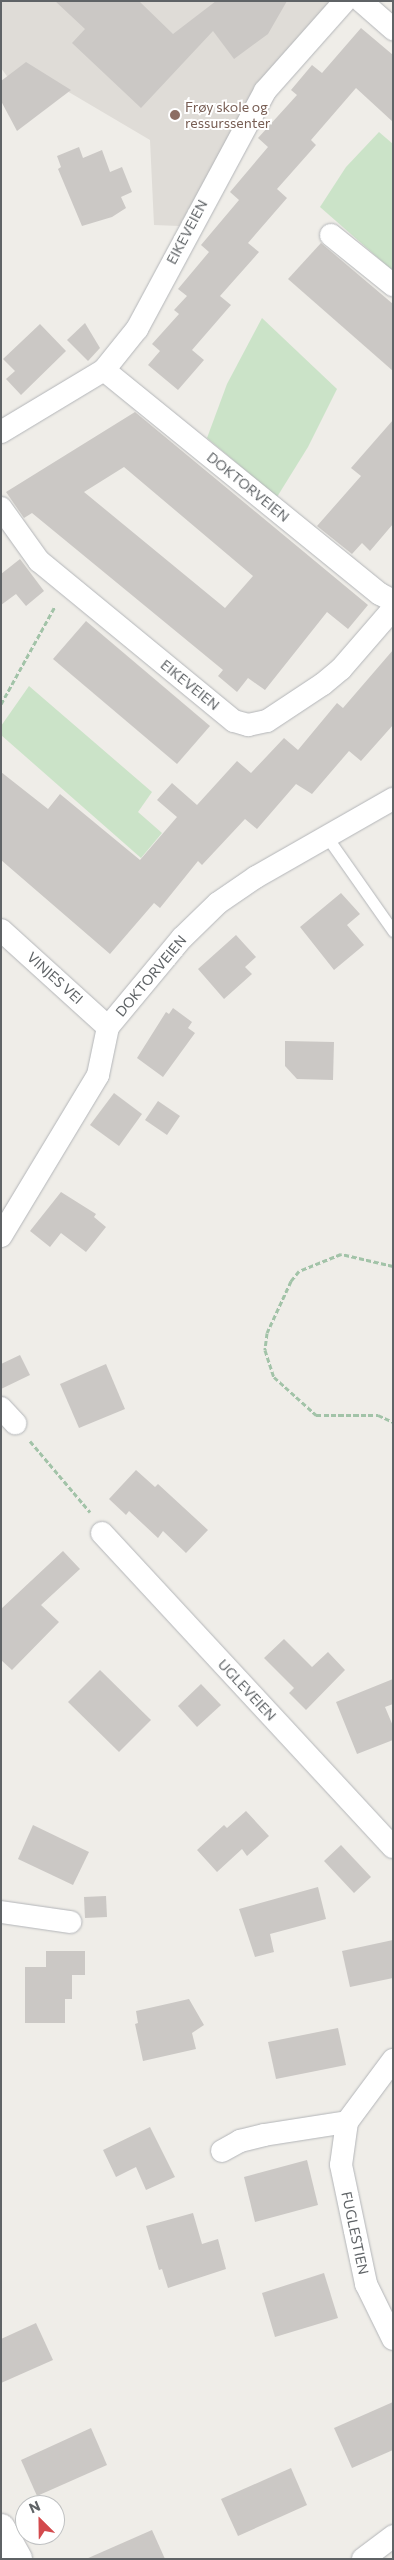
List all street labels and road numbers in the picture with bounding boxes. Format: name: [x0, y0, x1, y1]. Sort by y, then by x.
street label: EIKEVEIEN: [163, 197, 211, 267]
street label: DOKTORVEIEN: [203, 449, 293, 525]
street label: EIKEVEIEN: [157, 656, 223, 714]
street label: DOKTORVEIEN: [112, 932, 190, 1020]
street label: VINJES VEI: [24, 949, 86, 1007]
street label: UGLEVEIEN: [214, 1656, 280, 1724]
street label: FUGLESTIEN: [338, 2190, 372, 2276]

